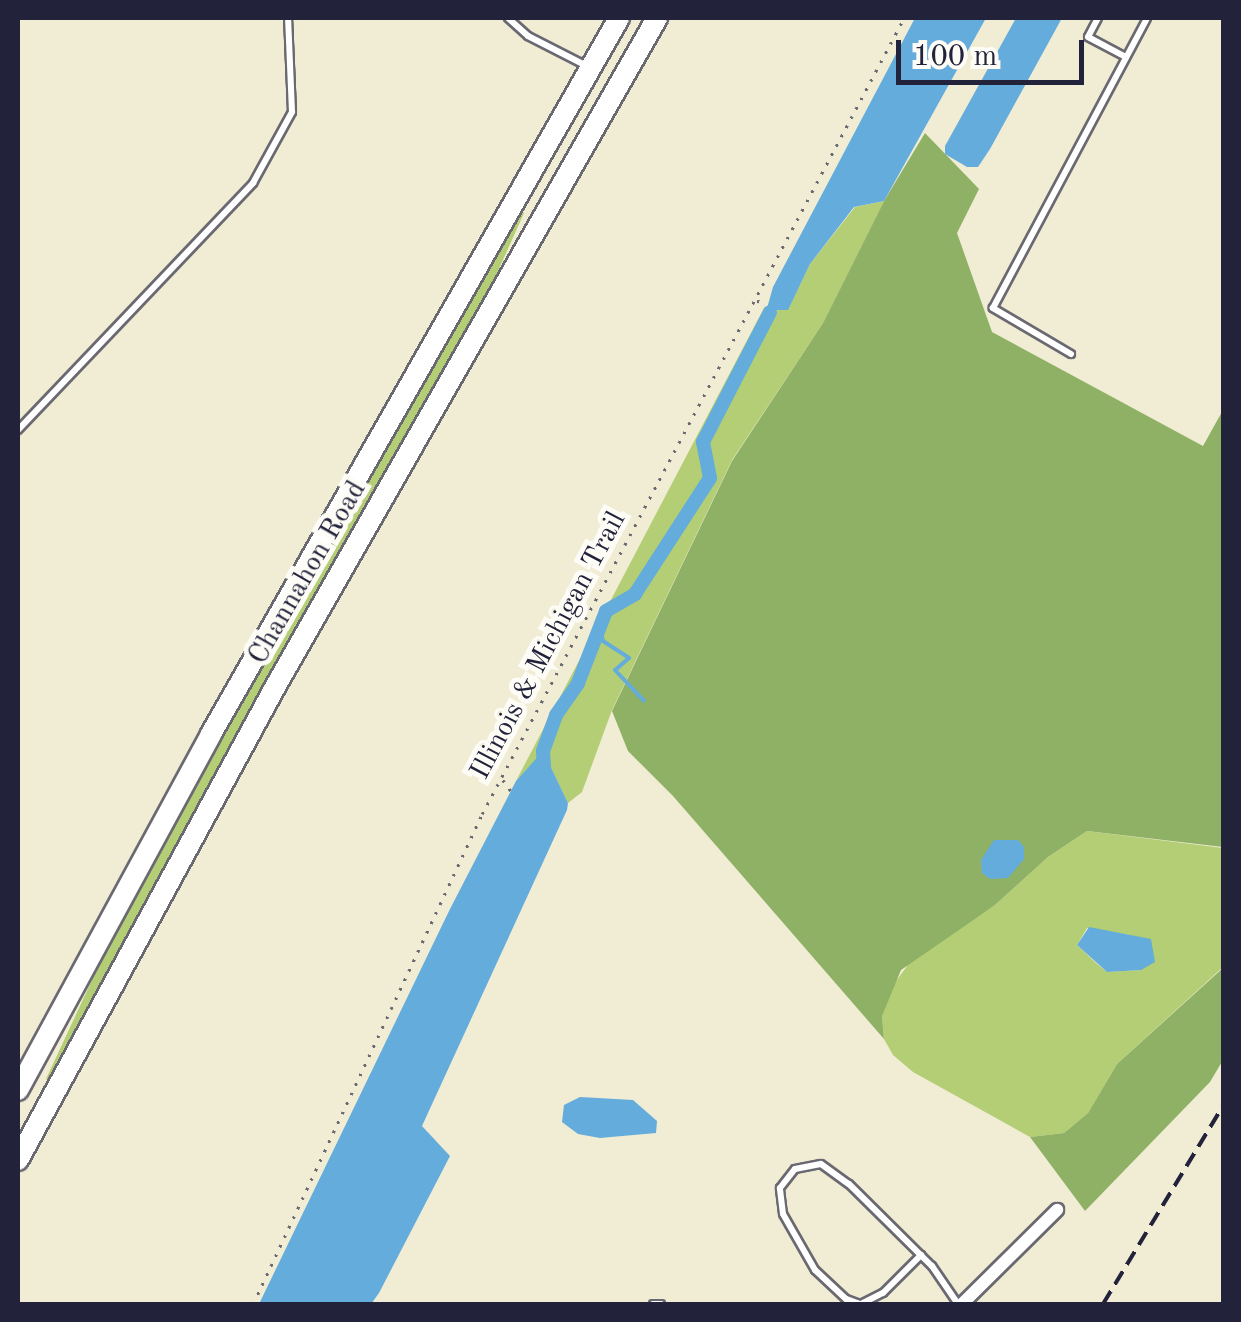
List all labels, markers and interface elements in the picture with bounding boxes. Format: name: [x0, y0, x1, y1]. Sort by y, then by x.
scale bar: [901, 20, 1088, 82]
text: 100 m: [913, 42, 997, 72]
street label: Channahon Road: [242, 475, 374, 671]
street label: Illinois & Michigan Trail: [464, 506, 634, 786]

